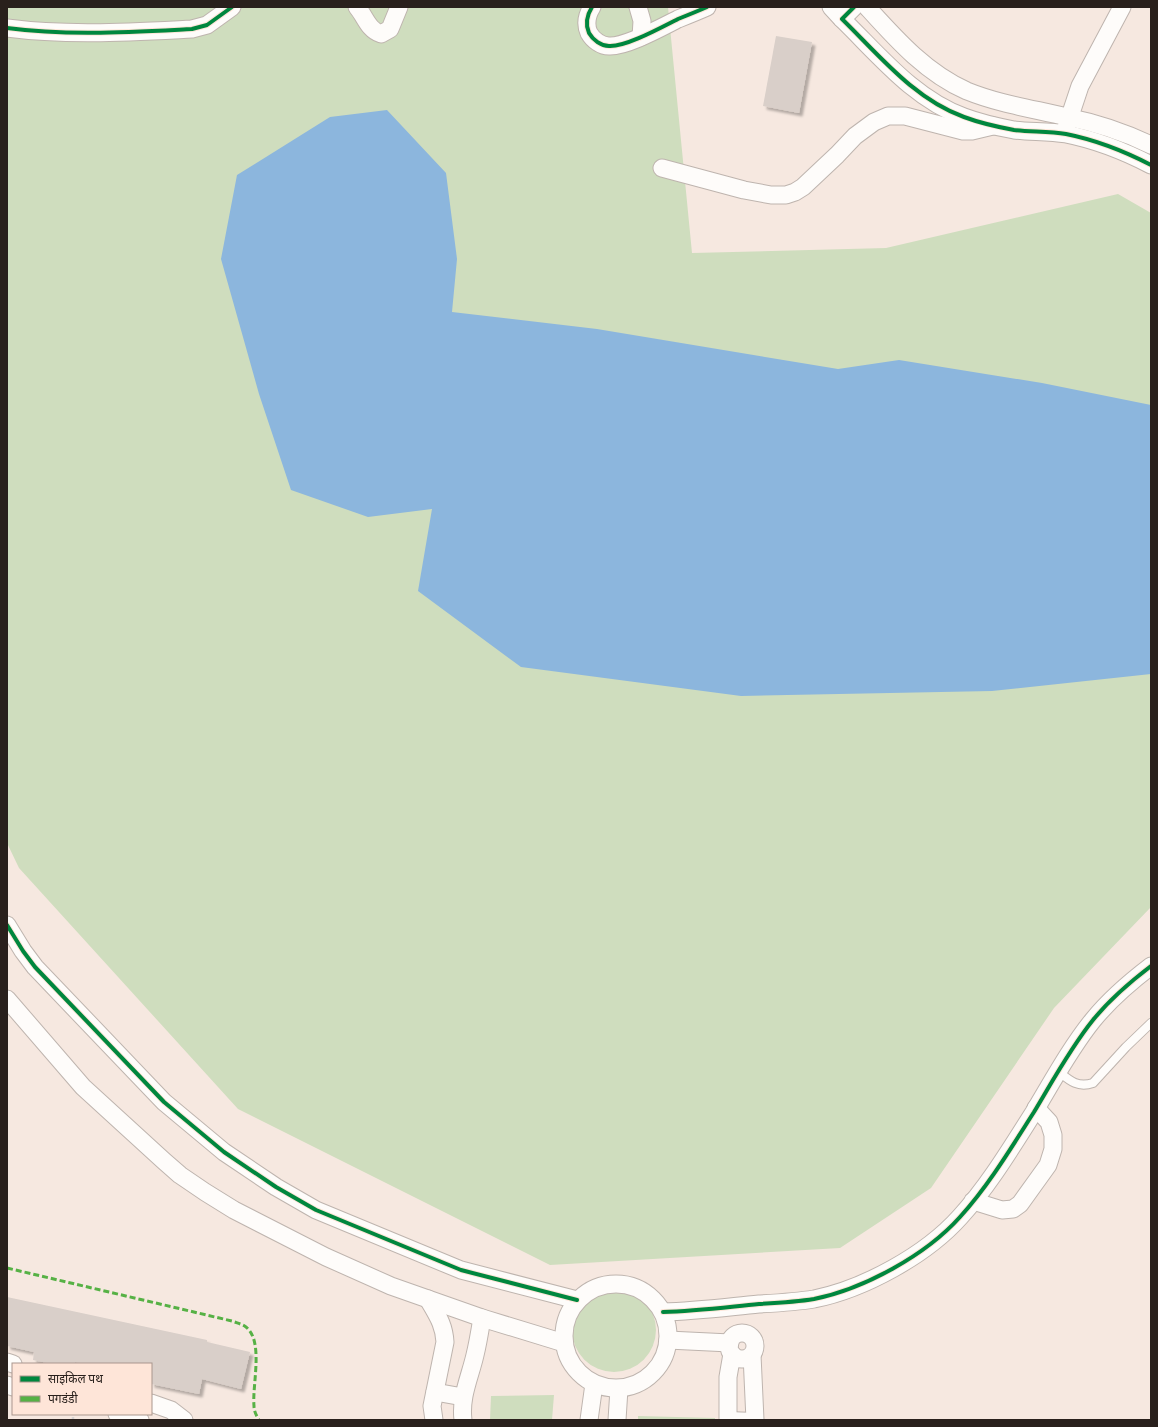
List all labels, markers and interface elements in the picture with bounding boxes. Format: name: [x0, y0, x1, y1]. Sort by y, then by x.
legend: [12, 1363, 152, 1415]
text: साइकिल पथ: [48, 1371, 103, 1386]
text: पगडंडी: [48, 1391, 78, 1406]

